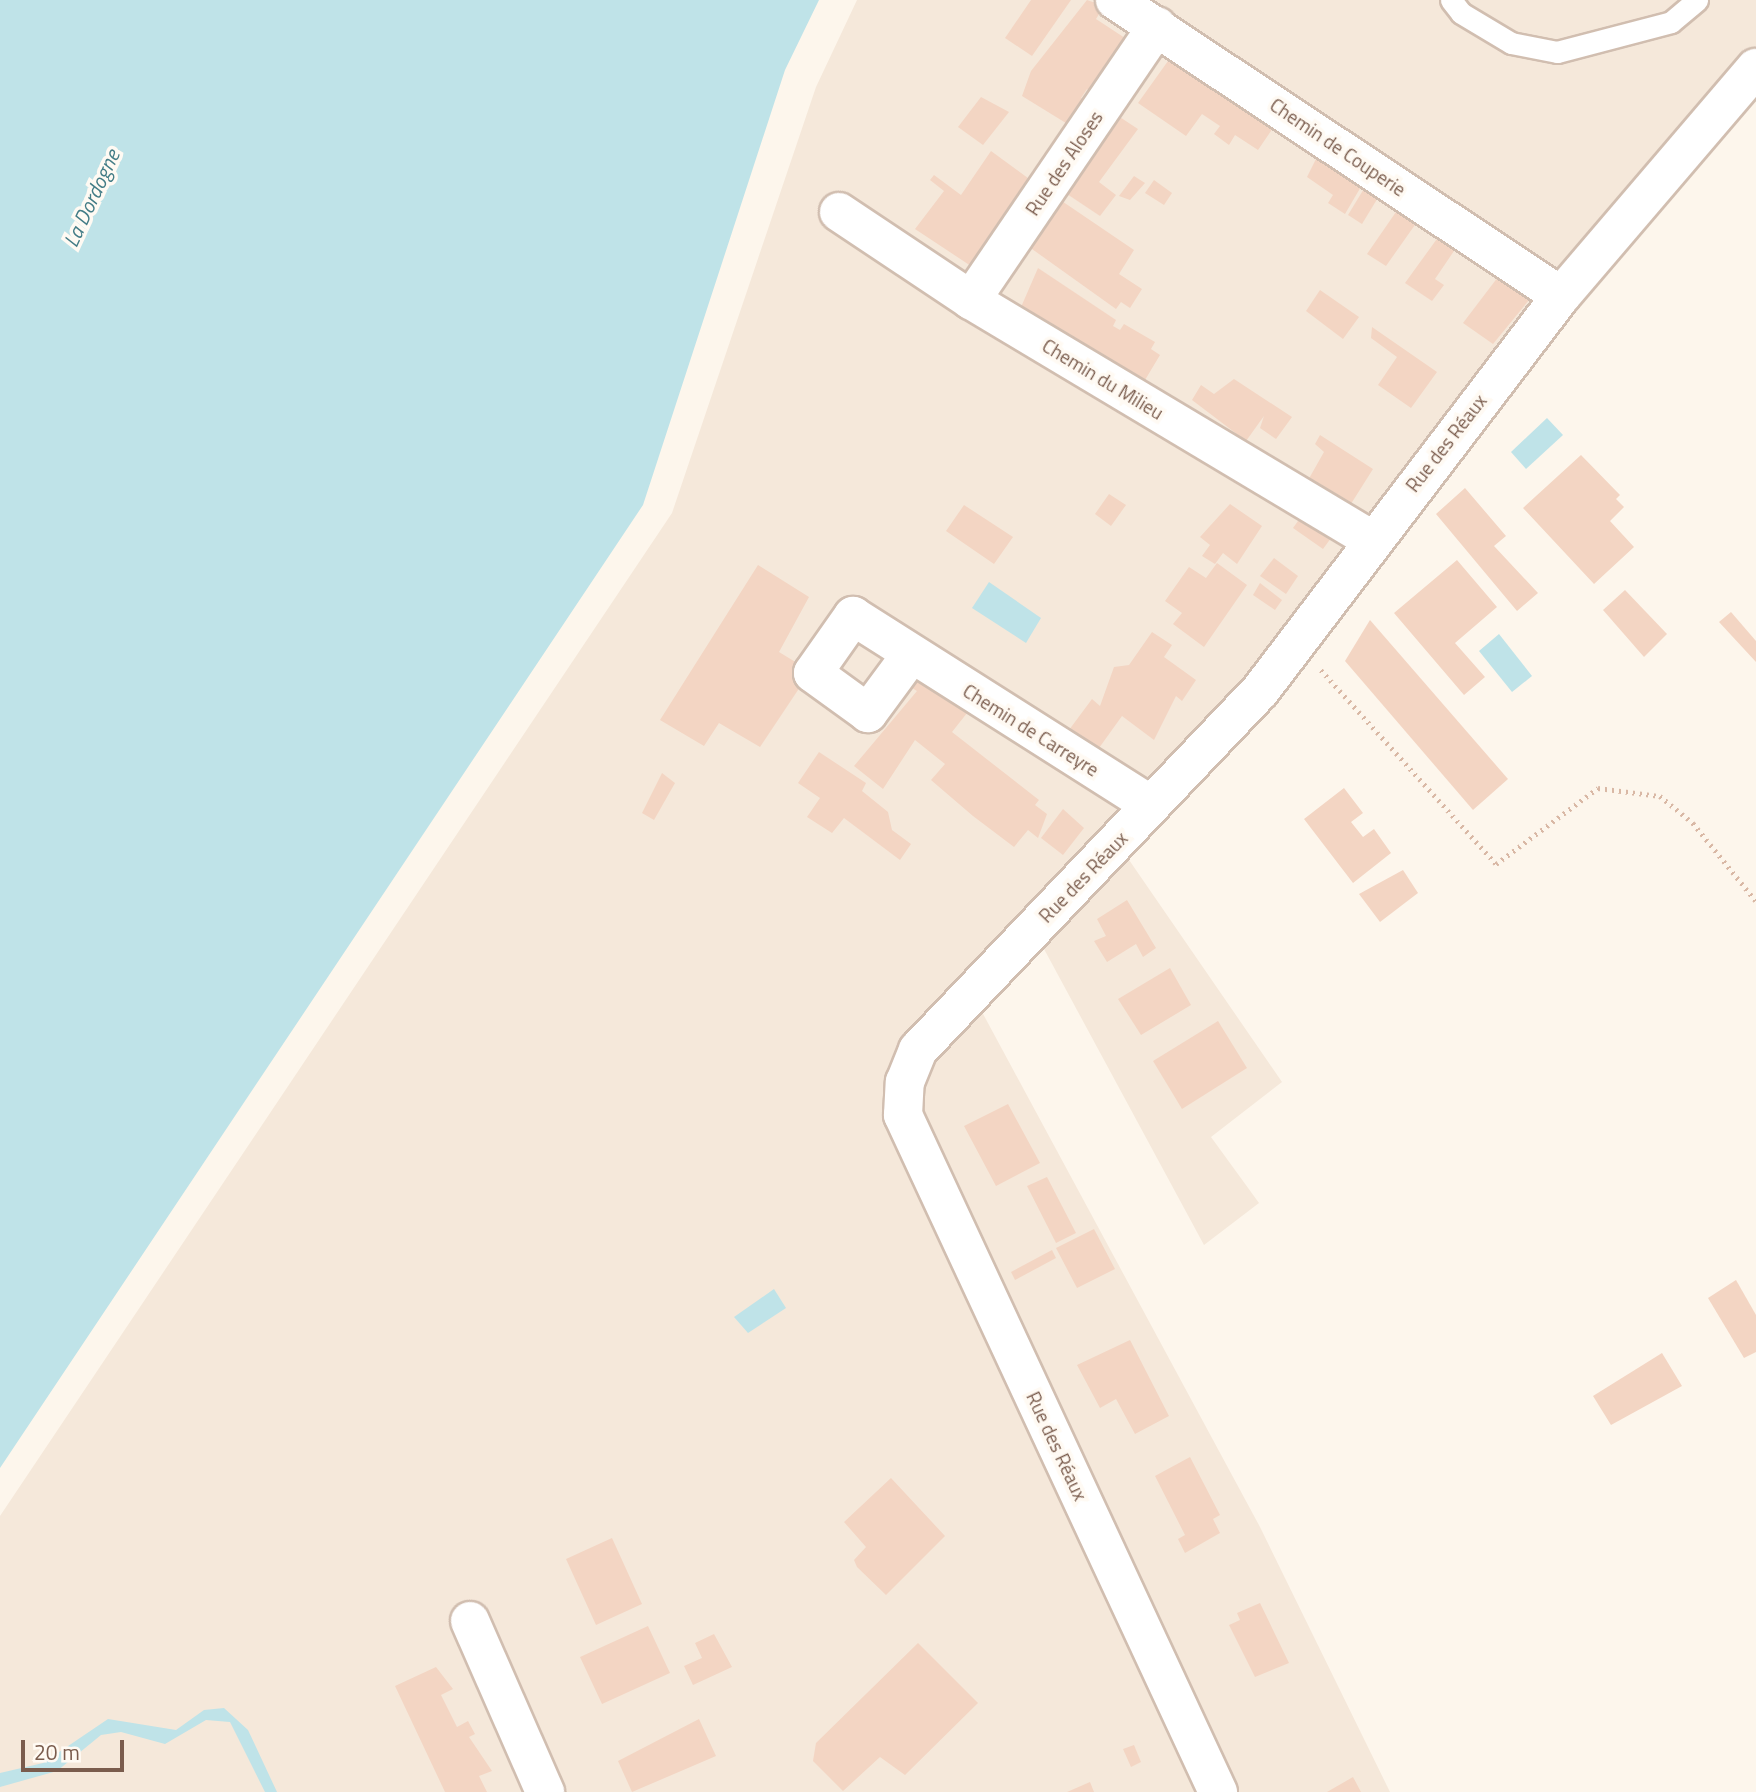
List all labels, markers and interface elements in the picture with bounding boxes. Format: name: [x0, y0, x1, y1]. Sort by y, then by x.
street label: Chemin de Couperie: [1266, 93, 1410, 201]
street label: Rue des Aloses: [1021, 106, 1107, 220]
water label: La Dordogne: [58, 145, 124, 251]
street label: Chemin du Milieu: [1038, 334, 1168, 424]
street label: Rue des Réaux: [1401, 390, 1491, 496]
street label: Chemin de Carreyre: [959, 679, 1103, 781]
street label: Rue des Réaux: [1034, 827, 1132, 927]
street label: Rue des Réaux: [1022, 1388, 1092, 1504]
scale bar: [24, 1726, 128, 1770]
text: 20 m: [34, 1736, 80, 1768]

